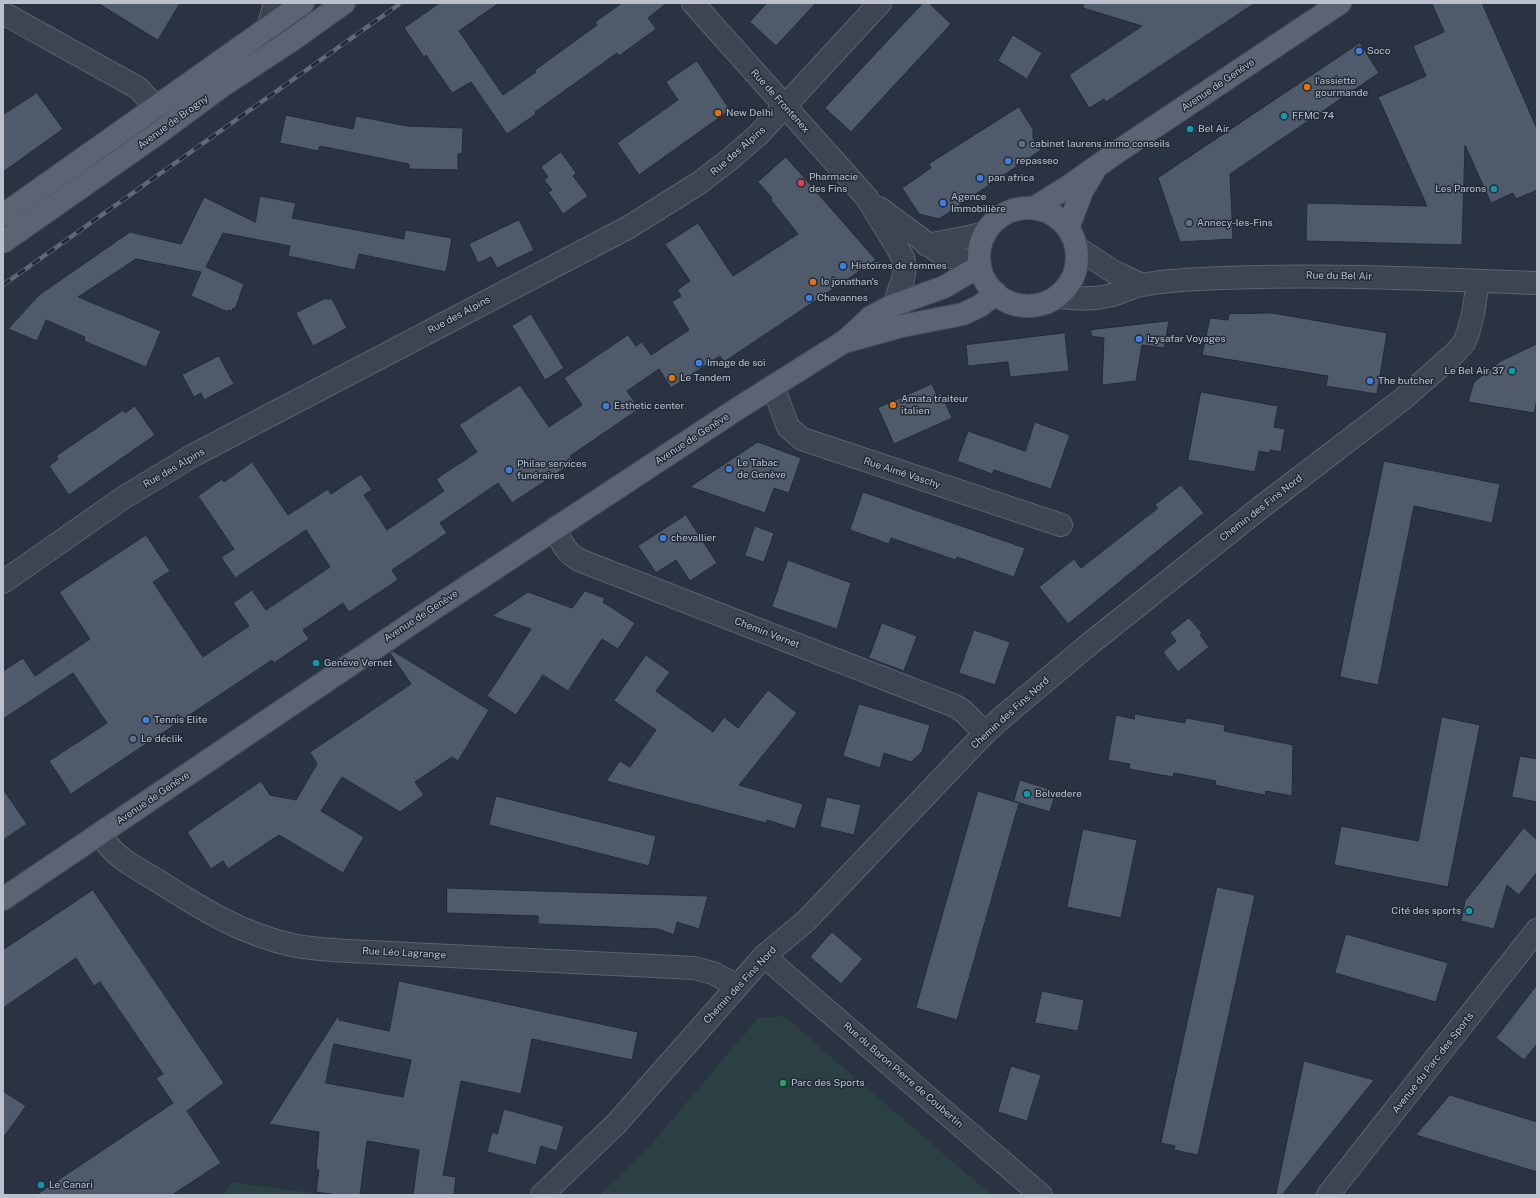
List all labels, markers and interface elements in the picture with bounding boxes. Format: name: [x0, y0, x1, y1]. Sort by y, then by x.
place label: Soco: [1367, 45, 1390, 57]
marker: Soco: [1354, 46, 1364, 56]
street label: Avenue de Genève: [1179, 56, 1257, 114]
street label: Rue de Frontenex: [748, 67, 812, 135]
place label: l'assiette gourmande: [1315, 75, 1368, 98]
marker: l'assiette gourmande: [1302, 82, 1312, 92]
street label: Avenue de Brogny: [135, 92, 211, 152]
place label: New Delhi: [726, 107, 773, 119]
marker: New Delhi: [713, 108, 723, 118]
place label: FFMC 74: [1292, 110, 1334, 122]
marker: FFMC 74: [1279, 111, 1289, 121]
place label: Bel Air: [1198, 123, 1229, 135]
street label: Rue des Alpins: [708, 124, 768, 178]
marker: Bel Air: [1185, 124, 1195, 134]
place label: cabinet laurens immo conseils: [1030, 138, 1170, 150]
marker: cabinet laurens immo conseils: [1017, 139, 1027, 149]
place label: repasseo: [1016, 155, 1058, 167]
marker: repasseo: [1003, 156, 1013, 166]
place label: Pharmacie des Fins: [809, 171, 858, 194]
place label: pan africa: [988, 172, 1034, 184]
marker: pan africa: [975, 173, 985, 183]
marker: Pharmacie des Fins: [796, 178, 806, 188]
place label: Les Parons: [1435, 183, 1486, 195]
marker: Les Parons: [1489, 184, 1499, 194]
place label: Agence Immobilière: [951, 191, 1006, 214]
marker: Agence Immobilière: [938, 198, 948, 208]
place label: Annecy-les-Fins: [1197, 217, 1273, 229]
marker: Annecy-les-Fins: [1184, 218, 1194, 228]
place label: Histoires de femmes: [851, 260, 947, 272]
marker: Histoires de femmes: [838, 261, 848, 271]
street label: Rue du Bel Air: [1306, 269, 1372, 283]
place label: le jonathan's: [821, 276, 878, 288]
marker: le jonathan's: [808, 277, 818, 287]
place label: Chavannes: [817, 292, 868, 304]
street label: Rue des Alpins: [426, 293, 492, 337]
marker: Chavannes: [804, 293, 814, 303]
place label: Izysafar Voyages: [1147, 333, 1225, 345]
marker: Izysafar Voyages: [1134, 334, 1144, 344]
place label: Image de soi: [707, 357, 765, 369]
marker: Image de soi: [694, 358, 704, 368]
place label: Le Bel Air 37: [1444, 365, 1504, 377]
marker: Le Bel Air 37: [1507, 366, 1517, 376]
place label: Le Tandem: [680, 372, 731, 384]
marker: Le Tandem: [667, 373, 677, 383]
place label: The butcher: [1378, 375, 1434, 387]
marker: The butcher: [1365, 376, 1375, 386]
place label: Amata traiteur italien: [901, 393, 969, 416]
place label: Esthetic center: [614, 400, 684, 412]
marker: Amata traiteur italien: [888, 400, 898, 410]
marker: Esthetic center: [601, 401, 611, 411]
street label: Avenue de Genève: [653, 411, 731, 467]
street label: Rue des Alpins: [141, 446, 207, 490]
street label: Rue Aimé Vaschy: [862, 455, 942, 491]
place label: Le Tabac de Genève: [737, 457, 786, 480]
place label: Philae services funéraires: [517, 458, 587, 482]
marker: Le Tabac de Genève: [724, 464, 734, 474]
marker: Philae services funéraires: [504, 465, 514, 475]
street label: Chemin des Fins Nord: [1217, 472, 1305, 544]
place label: chevallier: [671, 532, 716, 544]
marker: chevallier: [658, 533, 668, 543]
street label: Avenue de Genève: [382, 588, 460, 644]
street label: Chemin Vernet: [733, 615, 801, 651]
place label: Genève Vernet: [324, 657, 392, 669]
marker: Genève Vernet: [311, 658, 321, 668]
street label: Chemin des Fins Nord: [968, 675, 1052, 751]
place label: Tennis Elite: [154, 714, 207, 726]
marker: Tennis Elite: [141, 715, 151, 725]
place label: Le déclik: [141, 733, 183, 745]
marker: Le déclik: [128, 734, 138, 744]
street label: Avenue de Genève: [114, 769, 192, 827]
place label: Belvedere: [1035, 788, 1082, 800]
marker: Belvedere: [1022, 789, 1032, 799]
place label: Cité des sports: [1391, 905, 1461, 917]
marker: Cité des sports: [1464, 906, 1474, 916]
street label: Chemin des Fins Nord: [701, 944, 779, 1026]
street label: Rue Léo Lagrange: [362, 945, 446, 961]
street label: Avenue du Parc des Sports: [1390, 1010, 1476, 1116]
street label: Rue du Baron Pierre de Coubertin: [841, 1020, 965, 1130]
place label: Parc des Sports: [791, 1077, 865, 1089]
marker: Parc des Sports: [778, 1078, 788, 1088]
place label: Le Canari: [49, 1179, 93, 1191]
marker: Le Canari: [36, 1180, 46, 1190]

